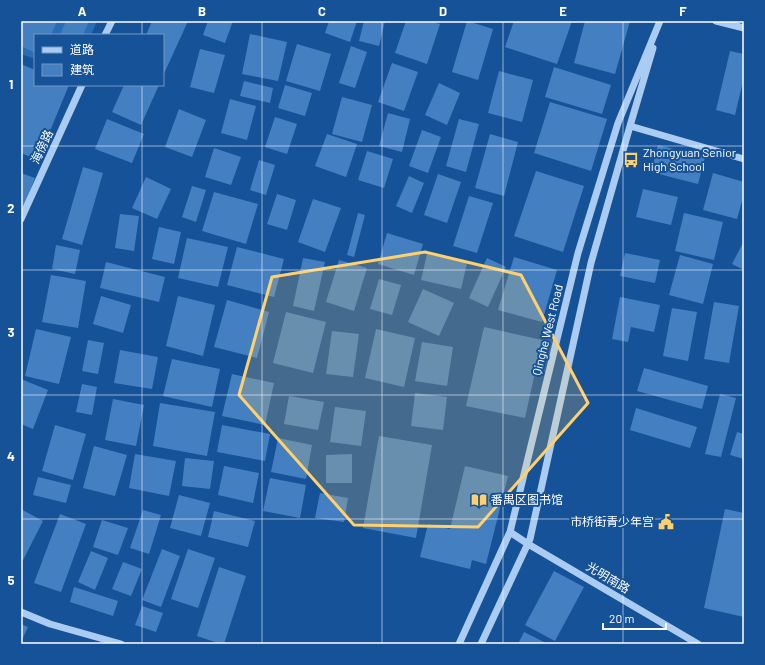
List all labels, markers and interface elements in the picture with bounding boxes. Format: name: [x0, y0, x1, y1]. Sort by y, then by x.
text: A: [78, 3, 87, 19]
text: B: [198, 3, 206, 19]
text: C: [318, 3, 326, 19]
text: D: [439, 3, 447, 19]
text: E: [559, 3, 567, 19]
text: F: [679, 3, 687, 19]
legend: [34, 34, 164, 86]
text: 道路: [70, 42, 94, 56]
text: 建筑: [70, 62, 94, 76]
text: 1: [9, 76, 13, 92]
street label: 海傍路: [27, 127, 55, 166]
place label: Zhongyuan Senior High School: [643, 145, 737, 173]
bus stop icon: Zhongyuan Senior High School: [622, 151, 640, 169]
text: 2: [7, 200, 15, 216]
street label: Qinghe West Road: [529, 283, 565, 377]
text: 3: [7, 324, 15, 340]
text: 4: [7, 448, 15, 464]
library icon: 番禺区图书馆: [470, 491, 488, 509]
place label: 番禺区图书馆: [491, 492, 563, 506]
public building icon: 市桥街青少年宫: [657, 513, 675, 531]
place label: 市桥街青少年宫: [570, 514, 654, 528]
street label: 光明南路: [584, 559, 633, 596]
text: 5: [7, 572, 15, 588]
scale bar: [603, 605, 666, 631]
text: 20 m: [609, 611, 635, 625]

